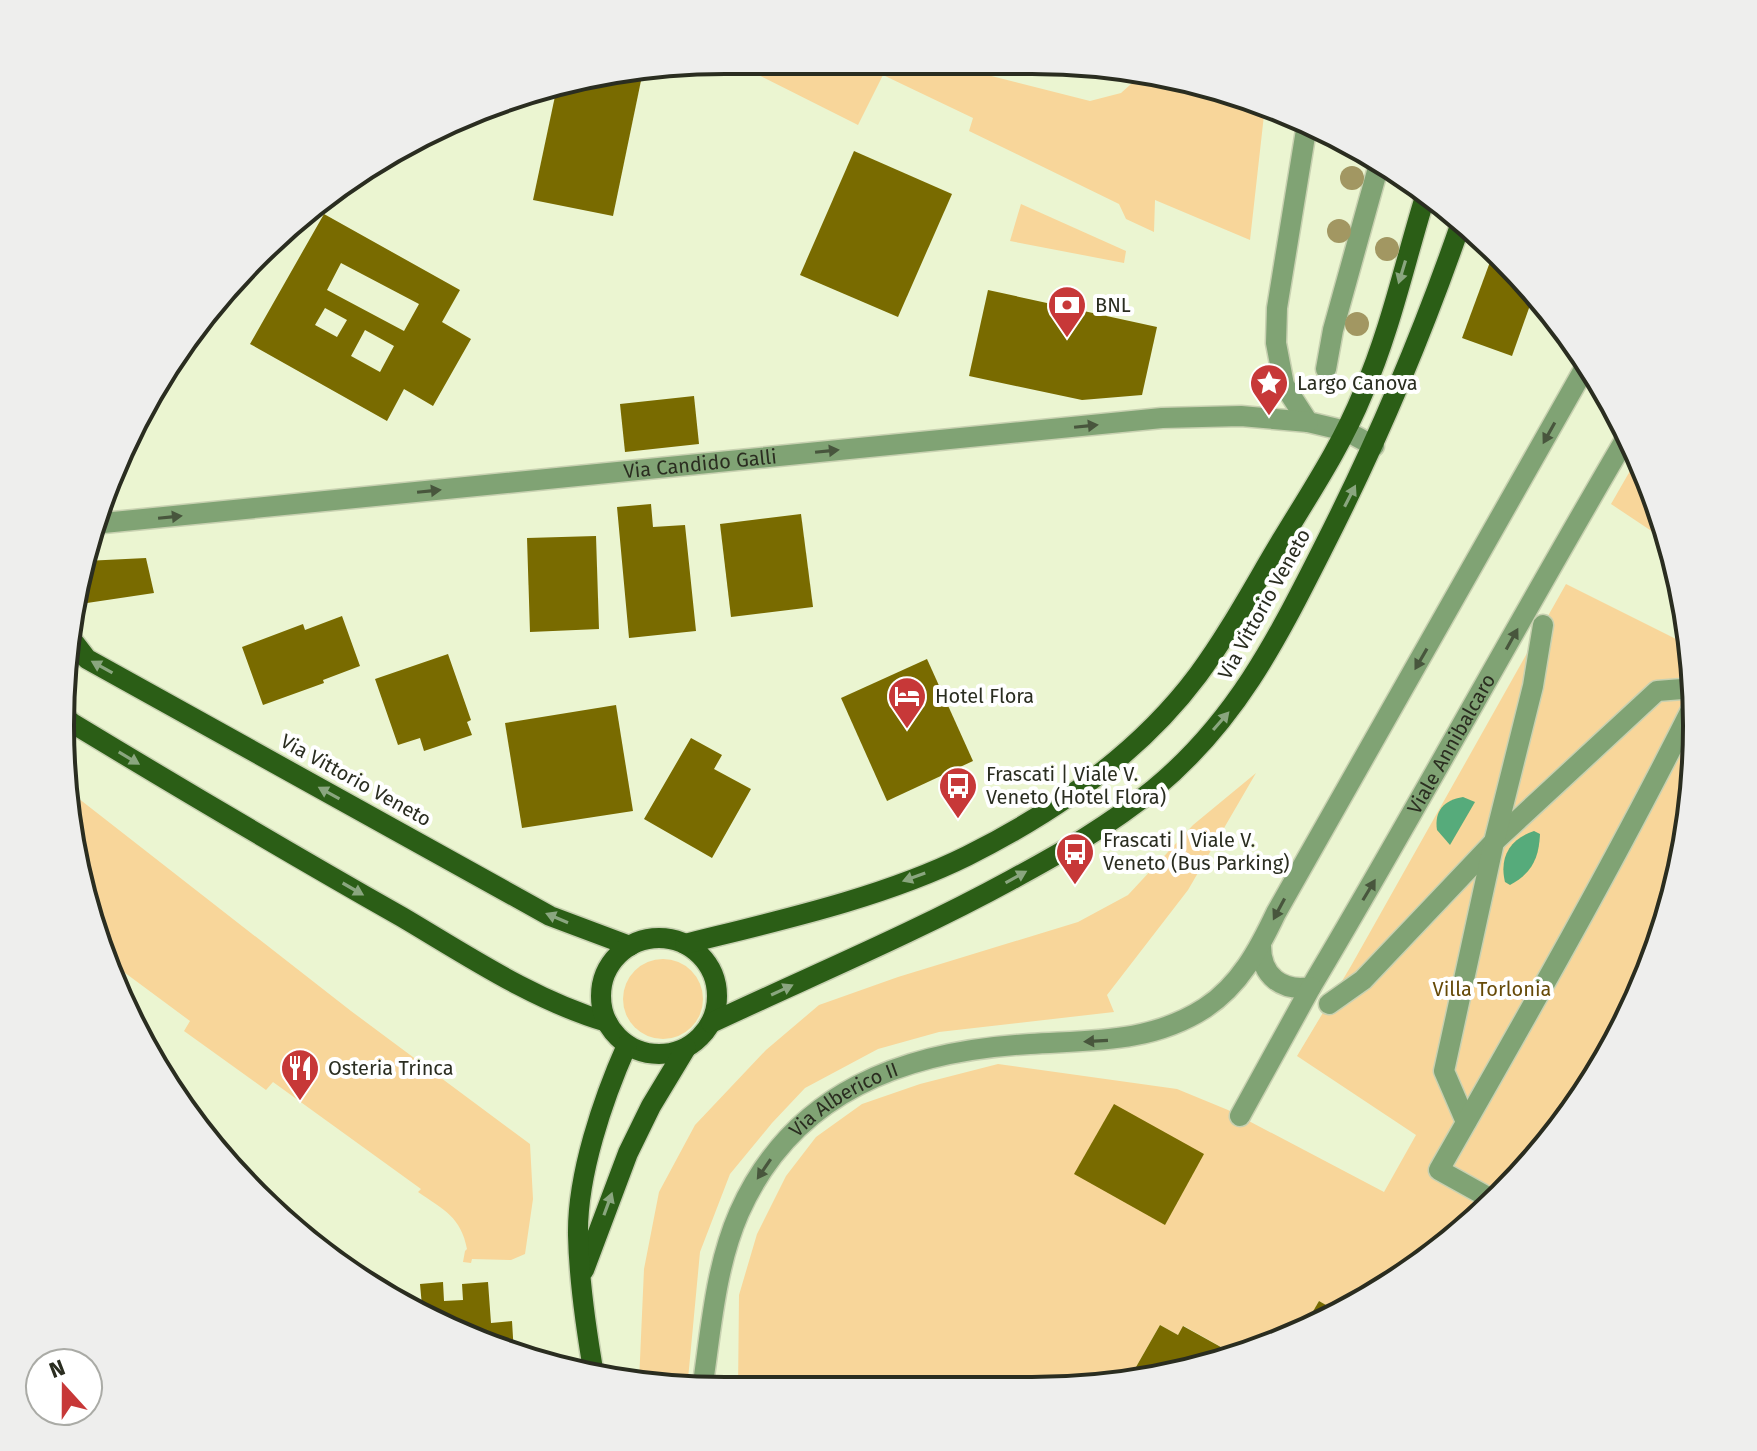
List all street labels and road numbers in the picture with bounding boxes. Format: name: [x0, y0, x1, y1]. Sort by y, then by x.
street label: Via Candido Galli: [622, 444, 778, 483]
street label: Via Vittorio Veneto: [1213, 524, 1315, 684]
street label: Viale Annibalcaro: [1402, 670, 1500, 818]
street label: Via Vittorio Veneto: [276, 729, 436, 831]
street label: Via Alberico II: [784, 1057, 901, 1142]

